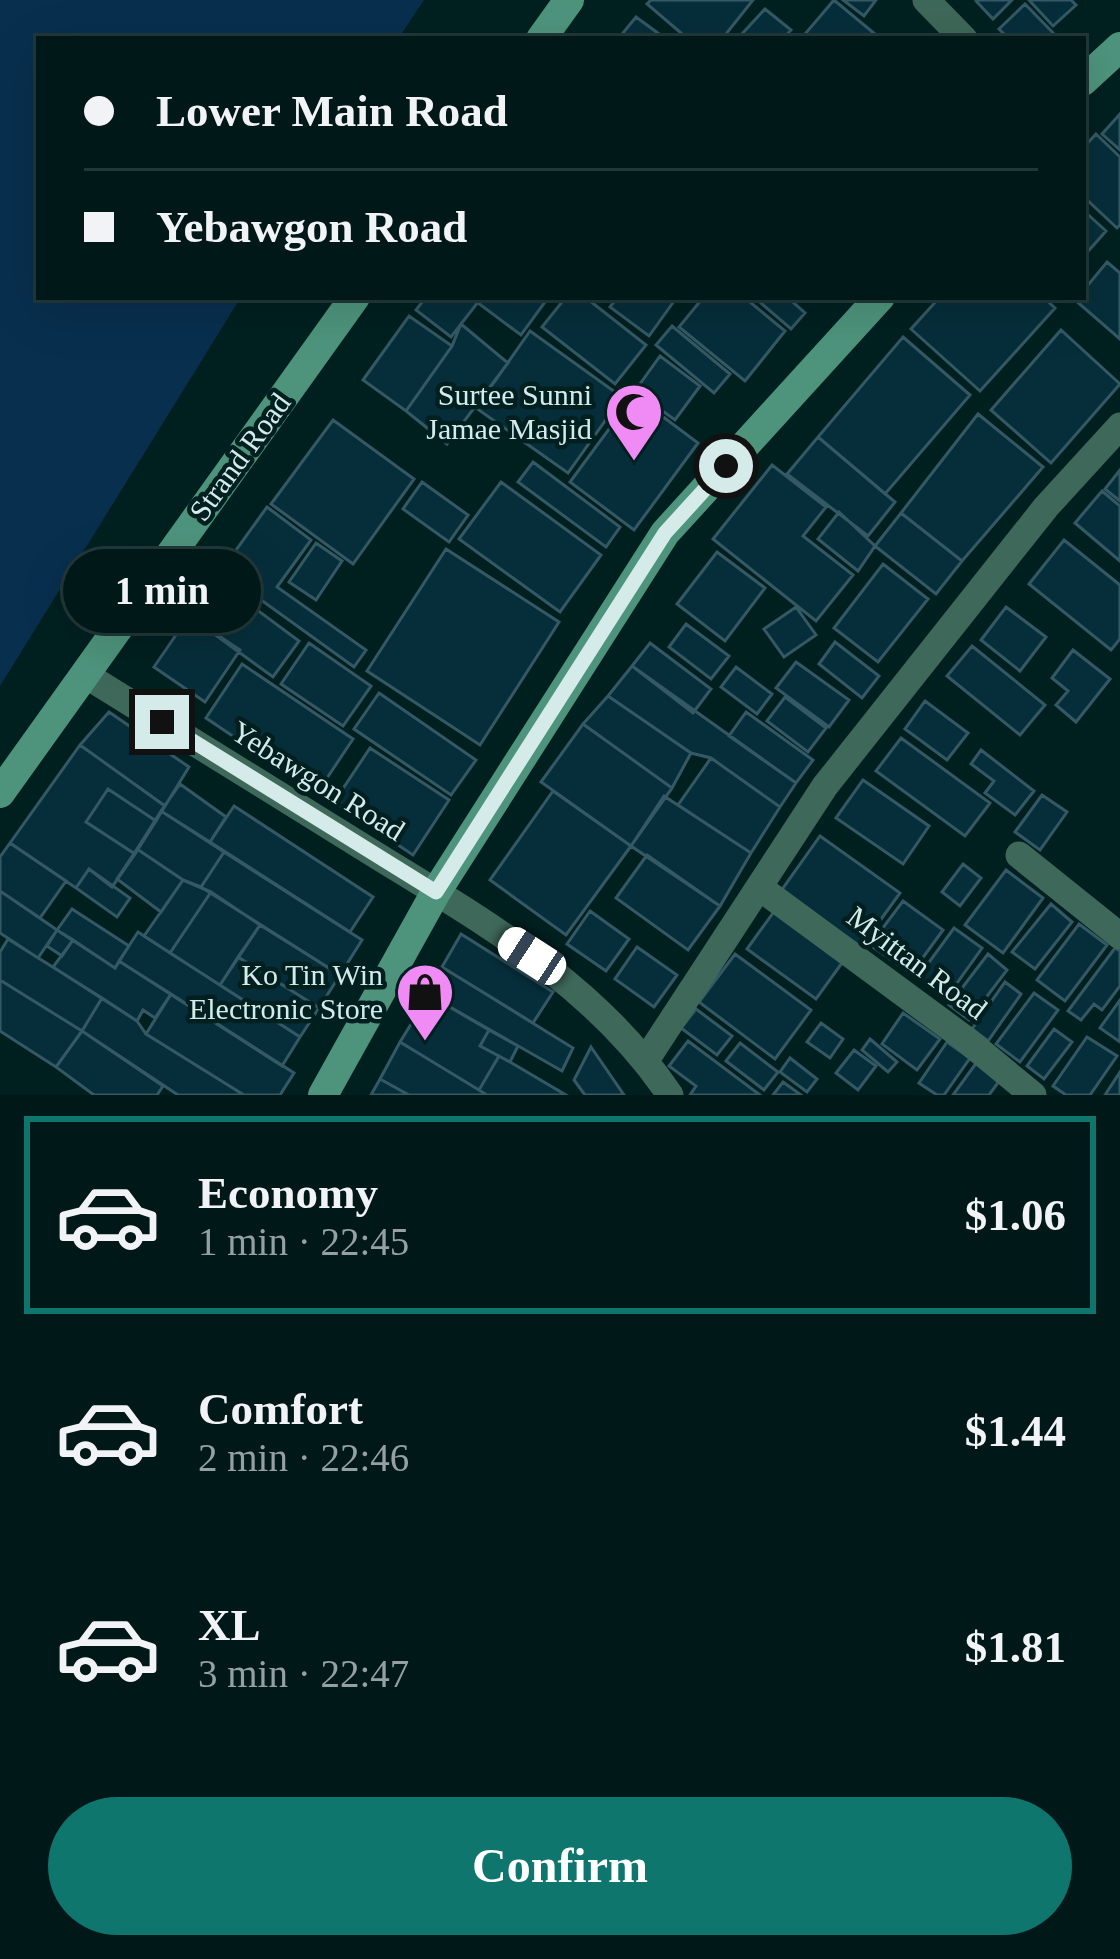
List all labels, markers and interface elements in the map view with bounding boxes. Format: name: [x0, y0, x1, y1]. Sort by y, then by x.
text: Lower Main Road: [156, 86, 508, 136]
text: Yebawgon Road: [156, 202, 467, 252]
place label: Surtee Sunni Jamae Masjid: [426, 378, 592, 445]
mosque icon: Surtee Sunni Jamae Masjid: [603, 381, 665, 463]
street label: Strand Road: [182, 387, 297, 527]
route start: [699, 439, 753, 493]
callout: 1 min: [63, 548, 261, 632]
text: 1 min: [115, 569, 209, 612]
route end: [135, 695, 189, 749]
street label: Yebawgon Road: [226, 714, 411, 847]
street label: Myittan Road: [841, 900, 993, 1026]
car: [492, 921, 572, 991]
place label: Ko Tin Win Electronic Store: [189, 958, 383, 1025]
shop icon: Ko Tin Win Electronic Store: [394, 961, 456, 1043]
icon: car: [54, 1161, 162, 1269]
text: Economy: [198, 1168, 378, 1218]
text: $1.06: [965, 1190, 1066, 1240]
text: 1 min · 22:45: [198, 1220, 409, 1263]
icon: car: [54, 1377, 162, 1485]
text: Comfort: [198, 1384, 363, 1434]
text: $1.44: [965, 1406, 1066, 1456]
text: 2 min · 22:46: [198, 1436, 409, 1479]
icon: car: [54, 1593, 162, 1701]
text: XL: [198, 1600, 261, 1650]
text: $1.81: [965, 1622, 1066, 1672]
text: 3 min · 22:47: [198, 1652, 409, 1695]
button: Confirm: [48, 1797, 1072, 1935]

